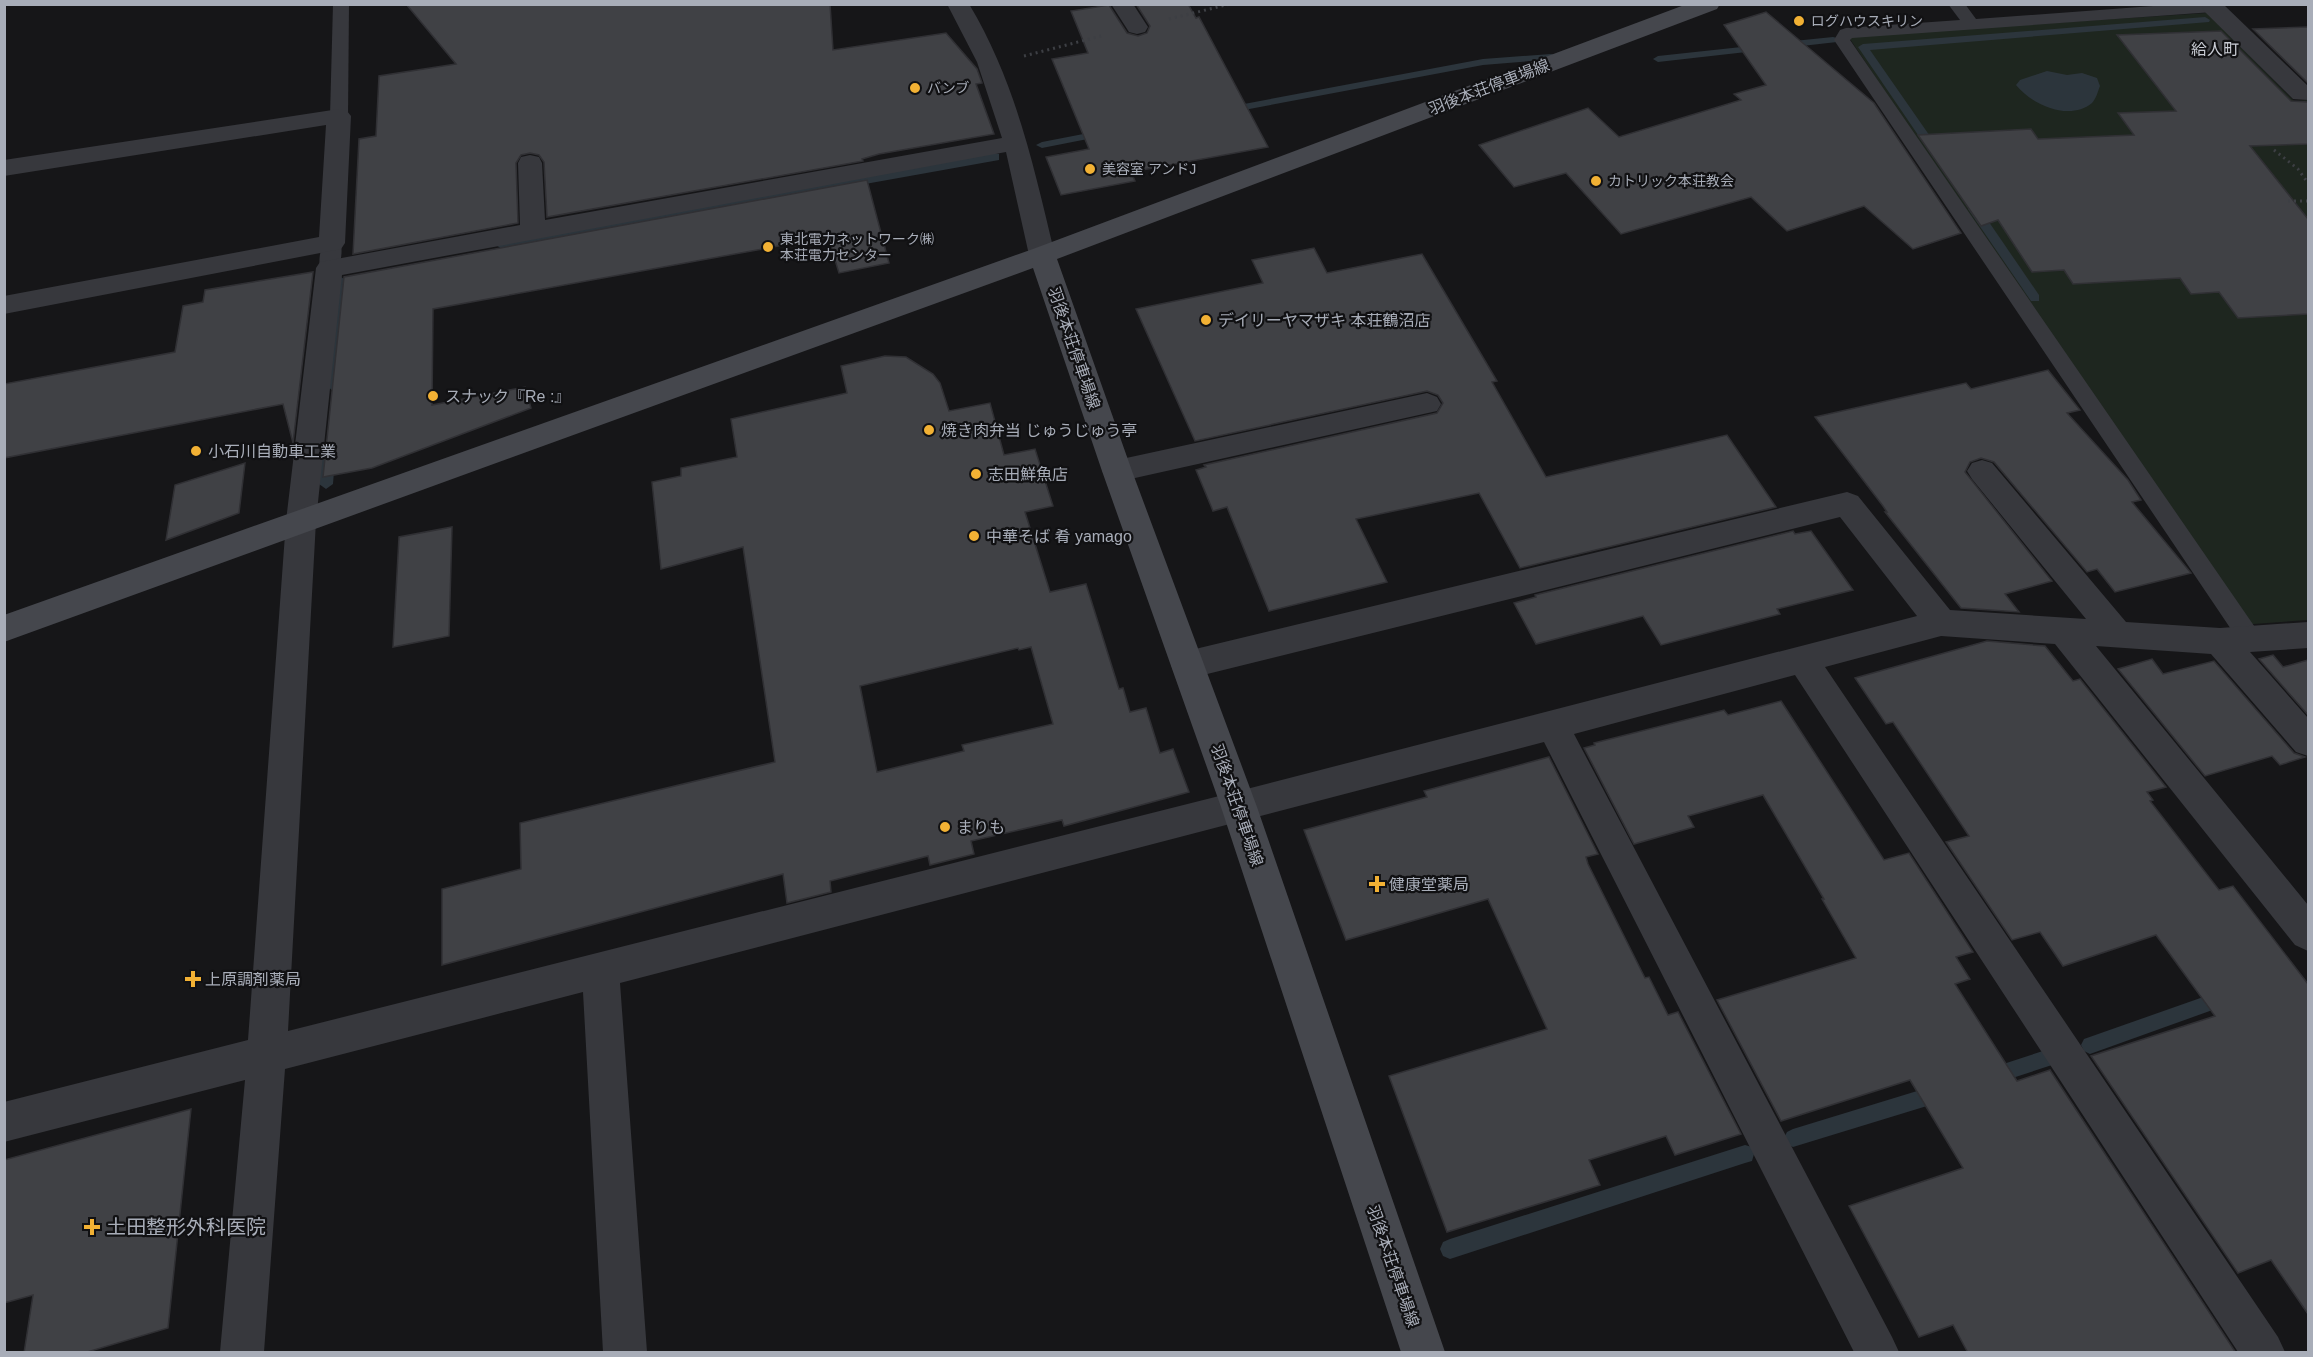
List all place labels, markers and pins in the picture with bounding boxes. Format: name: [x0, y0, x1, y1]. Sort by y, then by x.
place label: ログハウスキリン: [1811, 13, 1923, 29]
marker: ログハウスキリン: [1792, 14, 1806, 28]
place label: バンブ: [927, 80, 969, 96]
marker: バンブ: [908, 81, 922, 95]
place label: 美容室 アンドJ: [1102, 161, 1196, 177]
marker: 美容室 アンドJ: [1083, 162, 1097, 176]
place label: カトリック本荘教会: [1608, 173, 1734, 189]
marker: カトリック本荘教会: [1589, 174, 1603, 188]
place label: 東北電力ネットワーク㈱ 本荘電力センター: [780, 231, 934, 263]
marker: 東北電力ネットワーク㈱ 本荘電力センター: [761, 240, 775, 254]
place label: デイリーヤマザキ 本荘鶴沼店: [1218, 312, 1430, 329]
marker: デイリーヤマザキ 本荘鶴沼店: [1199, 313, 1213, 327]
place label: スナック『Re :』: [445, 388, 570, 405]
marker: スナック『Re :』: [426, 389, 440, 403]
place label: 焼き肉弁当 じゅうじゅう亭: [941, 422, 1137, 439]
marker: 焼き肉弁当 じゅうじゅう亭: [922, 423, 936, 437]
place label: 小石川自動車工業: [208, 443, 336, 460]
marker: 小石川自動車工業: [189, 444, 203, 458]
place label: 志田鮮魚店: [988, 465, 1068, 483]
marker: 志田鮮魚店: [969, 467, 983, 481]
place label: 中華そば 肴 yamago: [986, 528, 1132, 545]
marker: 中華そば 肴 yamago: [967, 529, 981, 543]
place label: まりも: [957, 819, 1005, 836]
marker: まりも: [938, 820, 952, 834]
place label: 健康堂薬局: [1389, 876, 1469, 893]
marker: 健康堂薬局: [1370, 877, 1384, 891]
place label: 上原調剤薬局: [205, 971, 301, 988]
marker: 上原調剤薬局: [186, 972, 200, 986]
place label: 土田整形外科医院: [106, 1216, 266, 1238]
marker: 土田整形外科医院: [83, 1218, 101, 1236]

